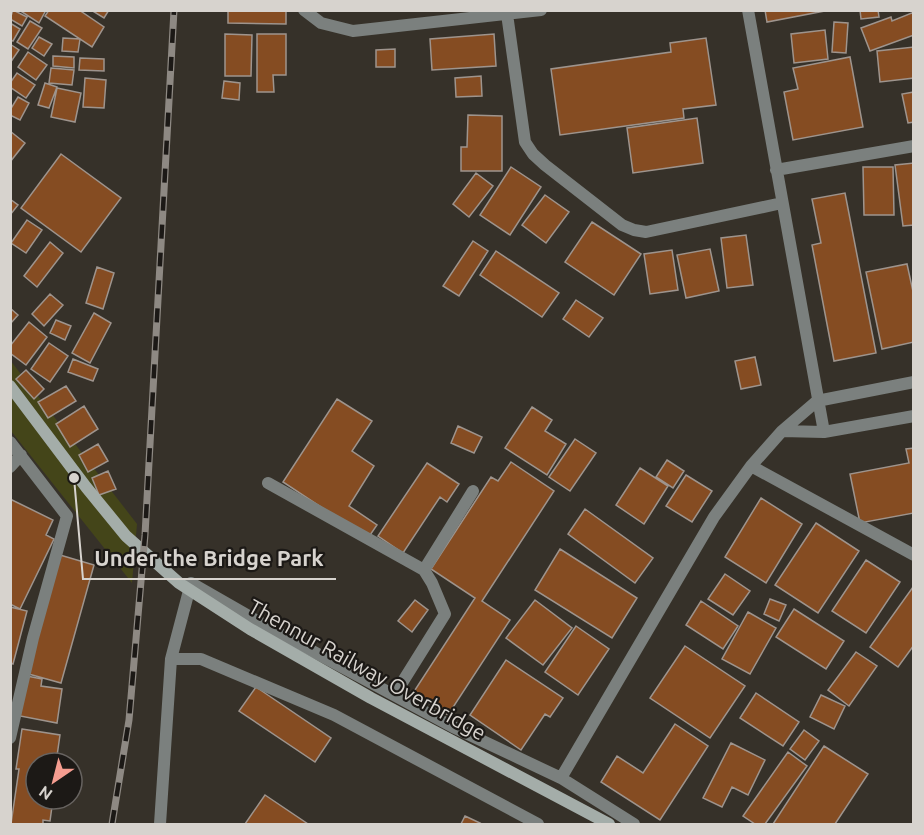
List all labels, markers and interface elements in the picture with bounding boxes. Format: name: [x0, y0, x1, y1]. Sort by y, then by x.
callout: Under the Bridge Park: [83, 539, 336, 579]
text: Under the Bridge Park: [94, 545, 324, 570]
street label: Thennur Railway Overbridge: [245, 594, 490, 745]
north arrow: [24, 751, 84, 811]
text: N: [35, 782, 55, 804]

